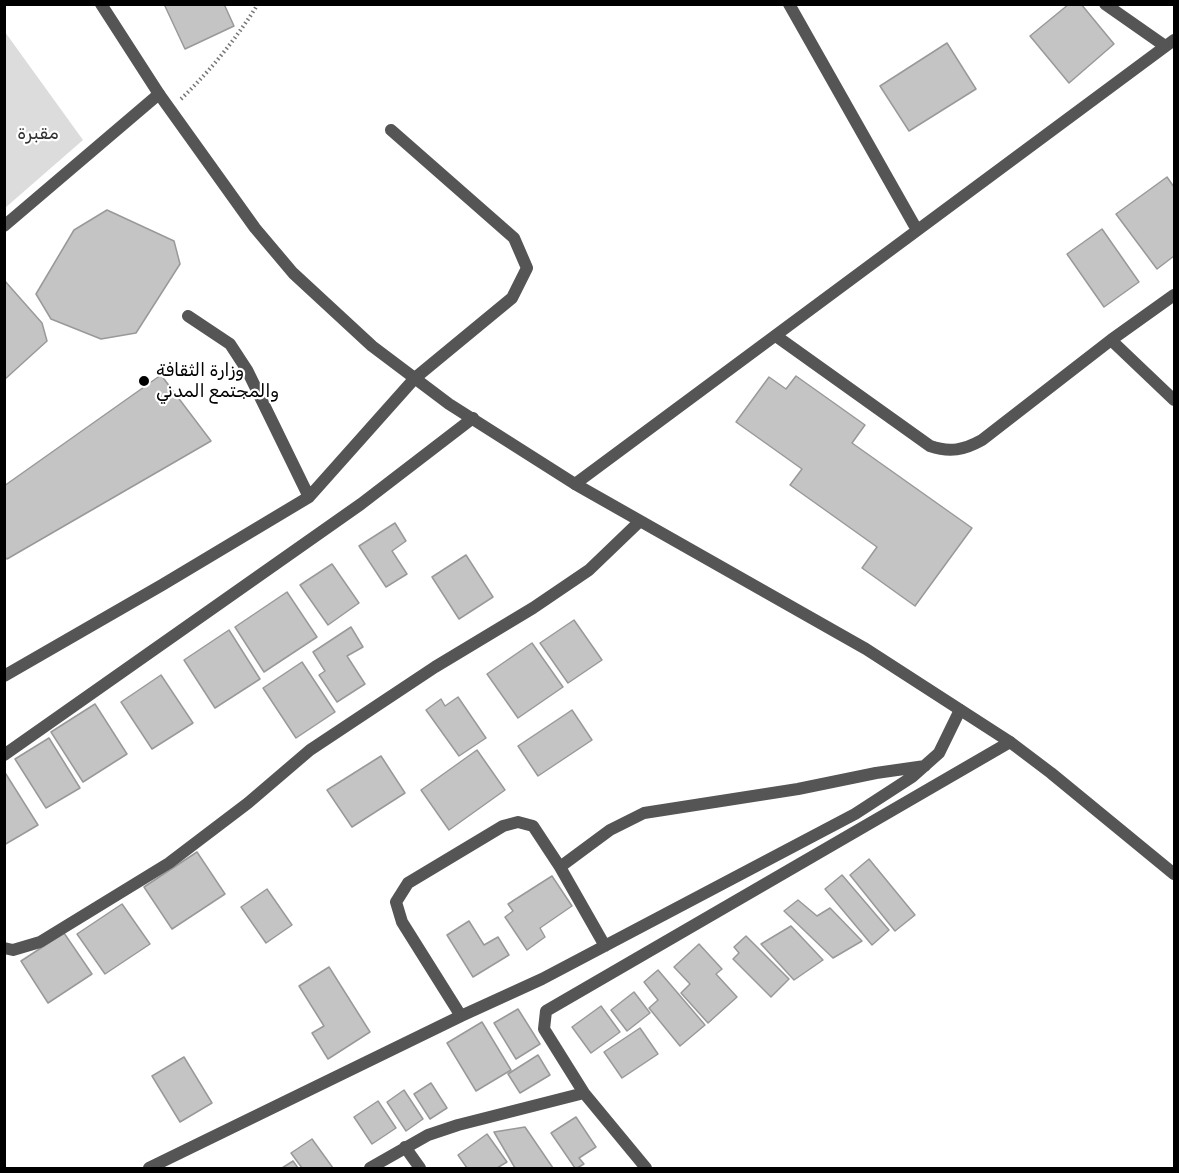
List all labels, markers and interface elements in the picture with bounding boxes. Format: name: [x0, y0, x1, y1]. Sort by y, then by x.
park label: مقبرة: [17, 123, 59, 145]
place label: وزارة الثقافة والمجتمع المدني: [156, 360, 279, 403]
marker: وزارة الثقافة والمجتمع المدني: [137, 374, 151, 388]

